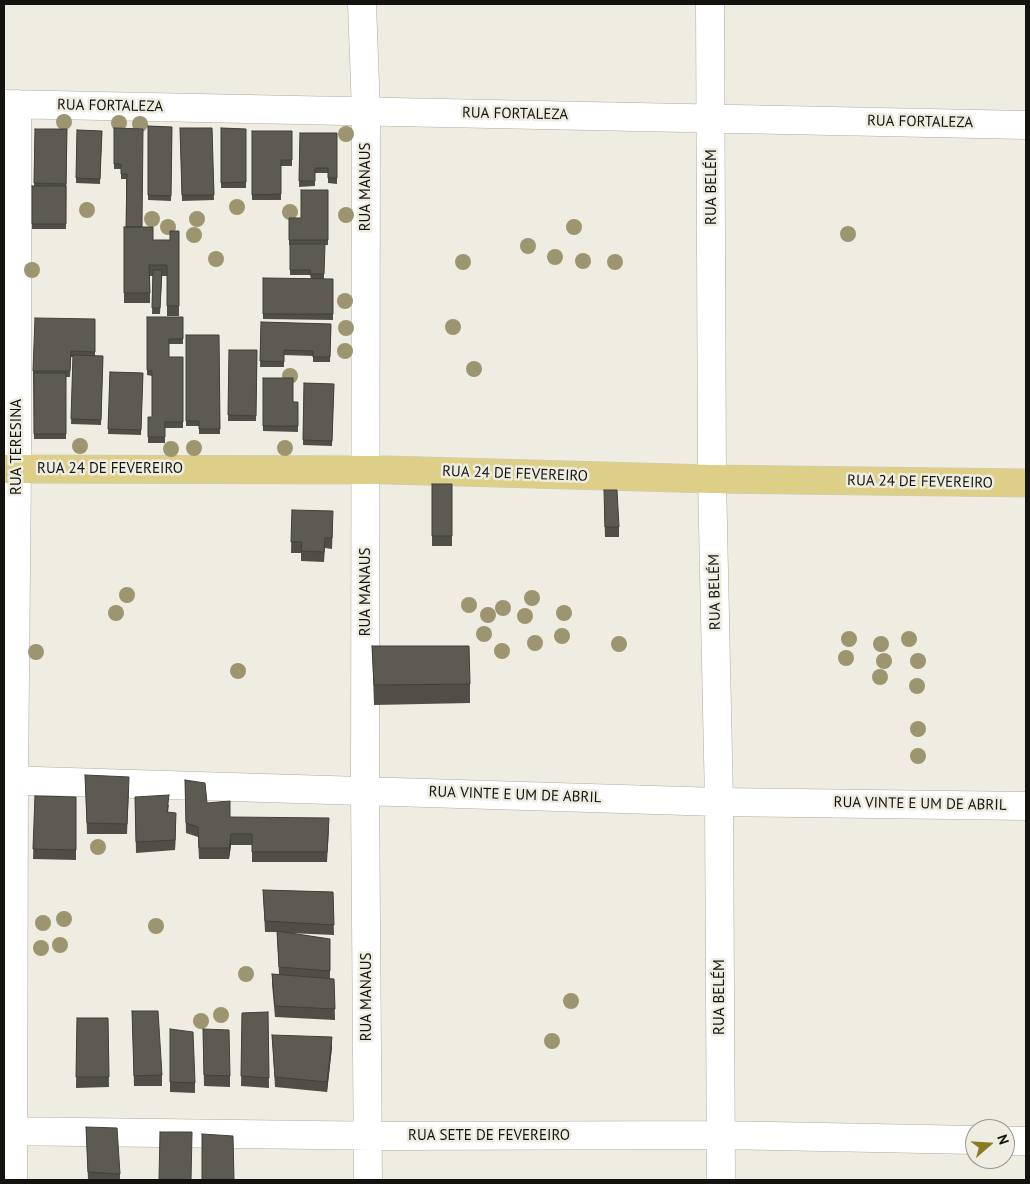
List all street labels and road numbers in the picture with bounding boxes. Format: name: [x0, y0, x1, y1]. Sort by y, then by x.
street label: RUA FORTALEZA: [57, 96, 163, 116]
street label: RUA FORTALEZA: [462, 104, 568, 124]
street label: RUA FORTALEZA: [867, 112, 973, 132]
street label: RUA MANAUS: [357, 143, 375, 231]
street label: RUA BELÉM: [703, 149, 721, 225]
street label: RUA TERESINA: [8, 399, 26, 495]
street label: RUA 24 DE FEVEREIRO: [37, 460, 183, 478]
street label: RUA 24 DE FEVEREIRO: [442, 462, 588, 486]
street label: RUA 24 DE FEVEREIRO: [847, 472, 993, 492]
street label: RUA MANAUS: [357, 548, 375, 636]
street label: RUA BELÉM: [705, 554, 725, 630]
street label: RUA VINTE E UM DE ABRIL: [428, 783, 602, 807]
street label: RUA VINTE E UM DE ABRIL: [833, 793, 1007, 815]
street label: RUA MANAUS: [358, 953, 376, 1041]
street label: RUA BELÉM: [711, 959, 729, 1035]
street label: RUA SETE DE FEVEREIRO: [408, 1127, 570, 1145]

